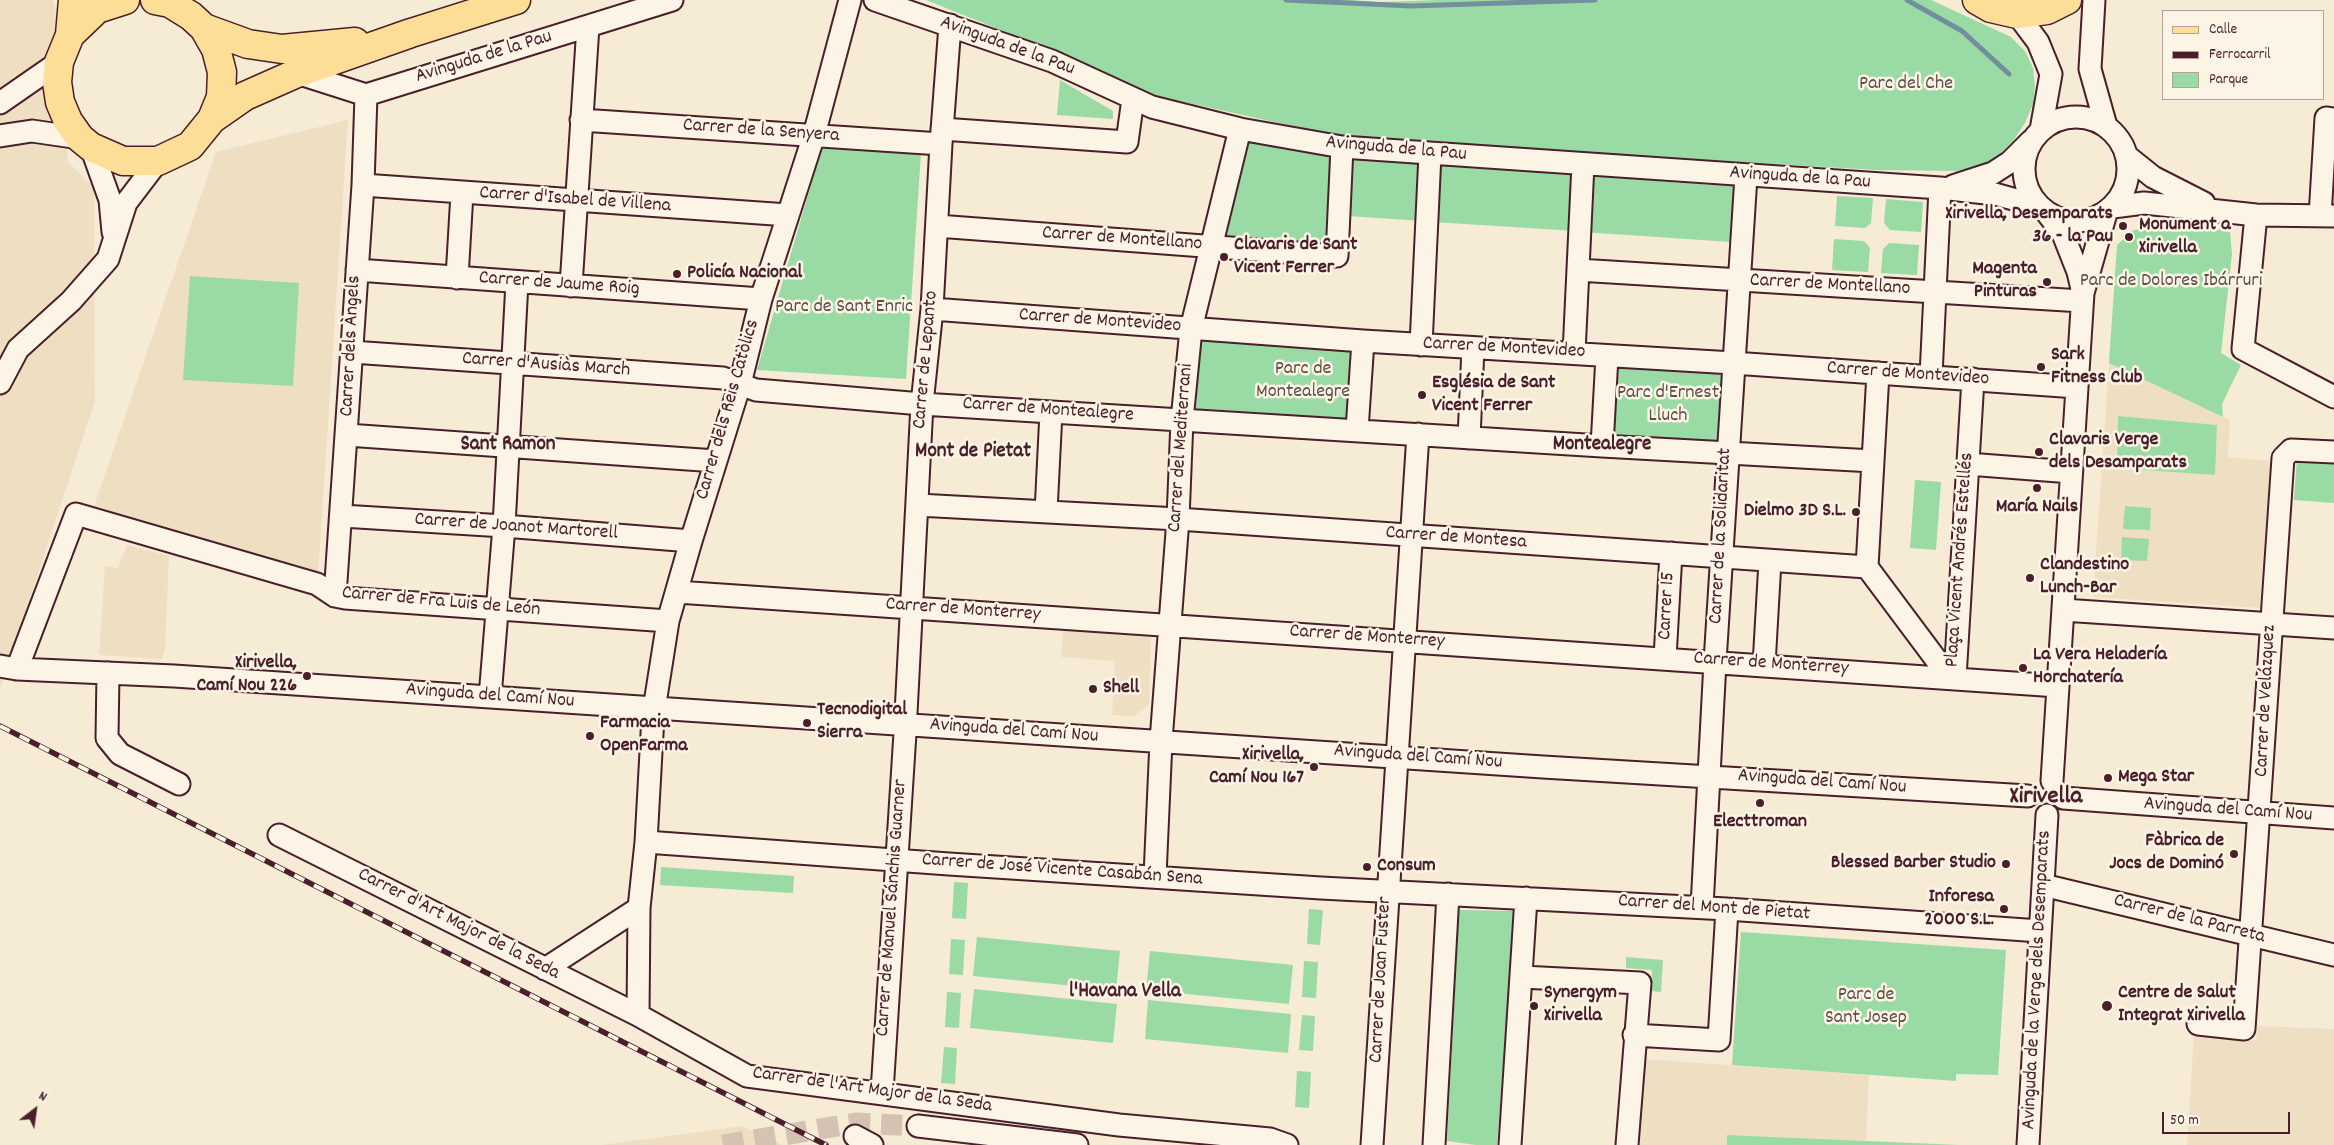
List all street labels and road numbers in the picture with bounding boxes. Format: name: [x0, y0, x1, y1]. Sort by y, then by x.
street label: Avinguda de la Pau: [936, 12, 1078, 82]
street label: Avinguda de la Pau: [413, 26, 555, 90]
street label: Carrer de la Senyera: [682, 115, 840, 149]
street label: Avinguda de la Pau: [1325, 132, 1467, 168]
street label: Avinguda de la Pau: [1729, 162, 1871, 196]
street label: Carrer d'Isabel de Villena: [478, 182, 672, 220]
street label: Carrer de Montellano: [1041, 222, 1203, 258]
street label: Carrer de Jaume Roig: [478, 267, 640, 303]
street label: Carrer de Montellano: [1749, 270, 1911, 302]
street label: Carrer dels Àngels: [336, 275, 368, 417]
street label: Carrer de Lepanto: [909, 290, 945, 430]
street label: Carrer de Montevideo: [1018, 304, 1182, 340]
street label: Carrer dels Reis Catòlics: [692, 317, 766, 503]
street label: Carrer de Montevideo: [1422, 333, 1586, 365]
street label: Carrer d'Ausiàs March: [461, 348, 631, 384]
street label: Carrer de Montevideo: [1826, 357, 1990, 393]
street label: Carrer del Mediterrani: [1164, 363, 1200, 533]
street label: Carrer de Montealegre: [962, 393, 1134, 429]
street label: Carrer de la Solidaritat: [1705, 447, 1739, 625]
street label: Plaça Vicent Andrés Estellés: [1942, 452, 1980, 668]
street label: Carrer de Joanot Martorell: [413, 509, 619, 547]
street label: Carrer de Montesa: [1385, 522, 1527, 556]
street label: Carrer 15: [1654, 571, 1682, 641]
street label: Carrer de Fra Luis de León: [341, 582, 541, 624]
street label: Carrer de Monterrey: [885, 594, 1041, 628]
street label: Carrer de Monterrey: [1289, 621, 1445, 655]
street label: Carrer de Velázquez: [2251, 624, 2283, 778]
street label: Carrer de Monterrey: [1693, 648, 1849, 682]
street label: Avinguda del Camí Nou: [405, 679, 575, 715]
street label: Avinguda del Camí Nou: [929, 714, 1099, 750]
street label: Avinguda del Camí Nou: [1333, 740, 1503, 776]
street label: Avinguda del Camí Nou: [1737, 765, 1907, 801]
street label: Carrer de Manuel Sánchis Guarner: [872, 779, 914, 1037]
street label: Avinguda del Camí Nou: [2143, 793, 2313, 829]
street label: Avinguda de la Verge dels Desemparats: [2018, 830, 2058, 1130]
street label: Carrer de José Vicente Casabán Sena: [921, 849, 1203, 893]
street label: Carrer d'Art Major de la Seda: [353, 864, 563, 986]
street label: Carrer del Mont de Pietat: [1617, 890, 1811, 928]
street label: Carrer de la Parreta: [2111, 890, 2267, 950]
street label: Carrer de Joan Fuster: [1366, 896, 1398, 1064]
street label: Carrer de l'Art Major de la Seda: [751, 1062, 993, 1120]

